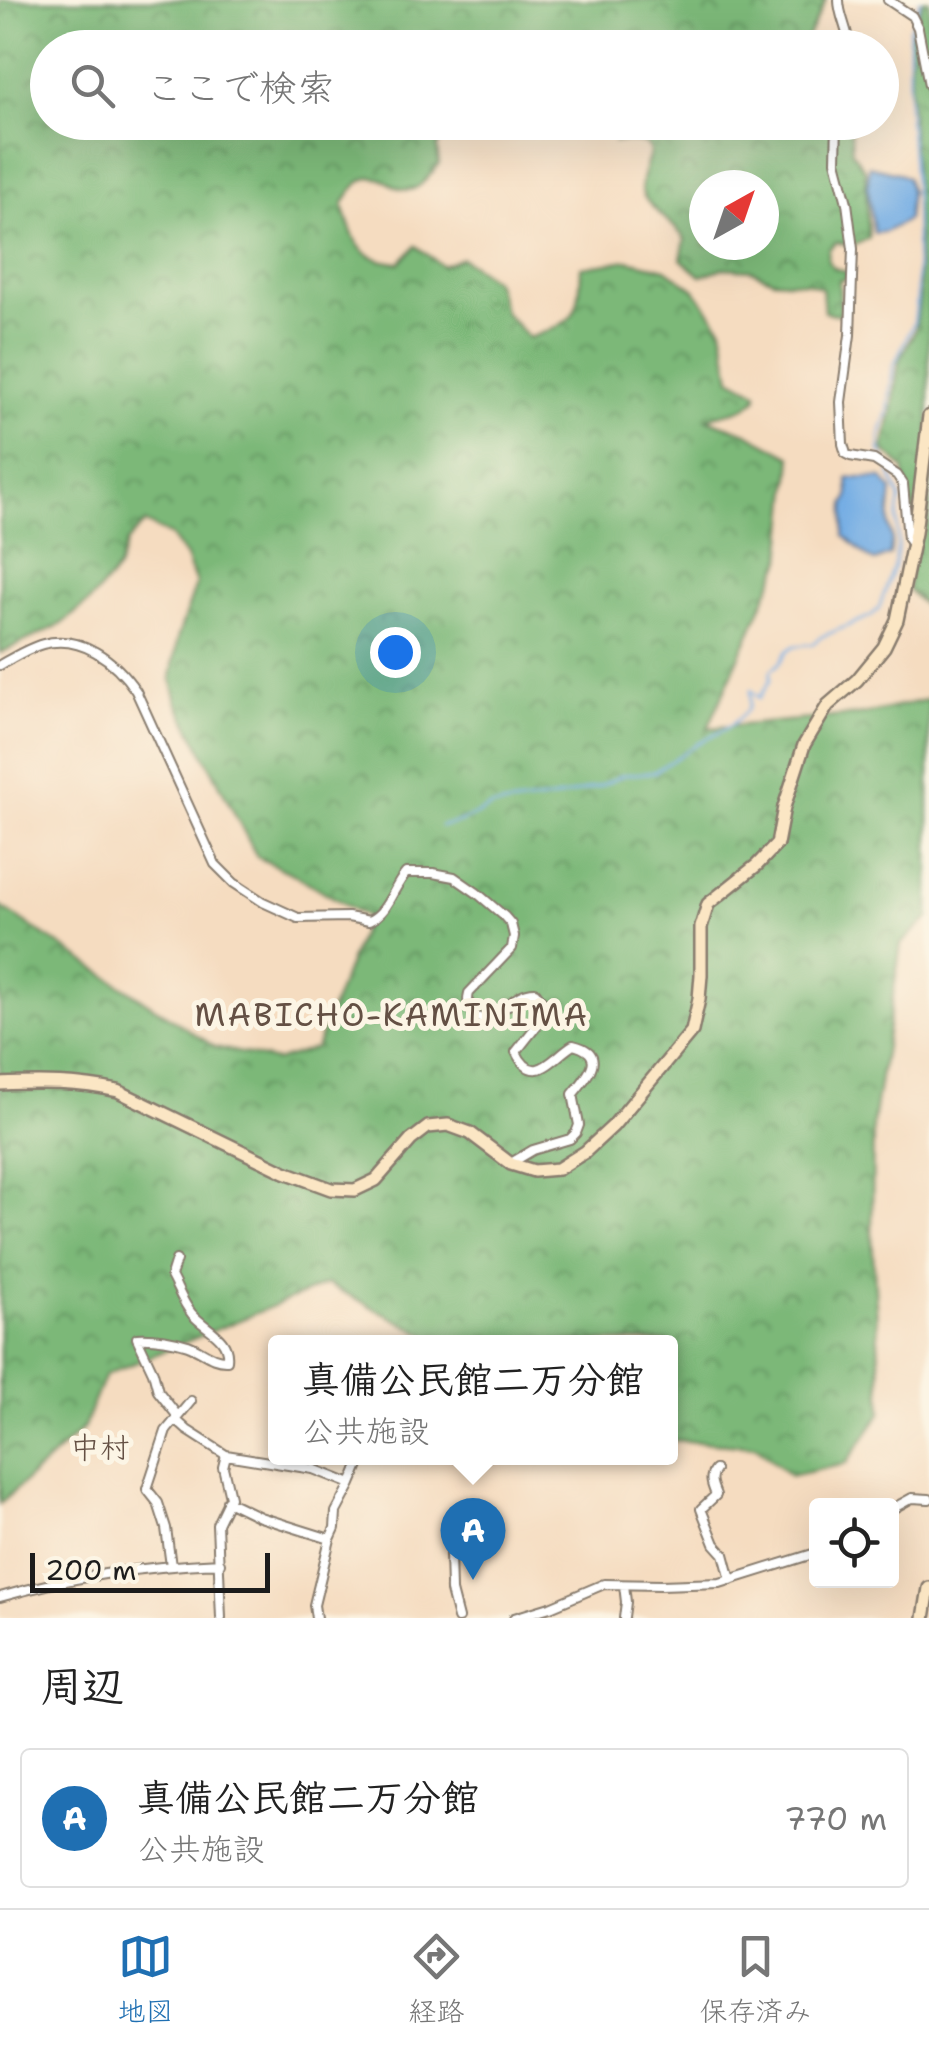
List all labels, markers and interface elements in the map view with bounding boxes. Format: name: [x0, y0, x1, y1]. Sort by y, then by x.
search box: [30, 30, 899, 140]
icon: search: [65, 58, 120, 113]
text: ここで検索: [145, 62, 335, 113]
north arrow: [689, 170, 779, 260]
your location: [370, 627, 421, 678]
district label: MABICHO-KAMINIMA: [195, 993, 589, 1036]
popup: [268, 1335, 678, 1465]
text: 真備公民館二万分館: [302, 1354, 644, 1405]
text: 公共施設: [302, 1409, 430, 1452]
district label: 中村: [70, 1427, 130, 1468]
pin: A: [440, 1498, 506, 1580]
map controls: [809, 1498, 899, 1588]
button: locate: [809, 1498, 899, 1588]
scale bar: [30, 1548, 270, 1592]
text: 200 m: [45, 1551, 136, 1589]
text: 周辺: [40, 1658, 124, 1714]
text: 真備公民館二万分館: [137, 1772, 479, 1823]
text: A: [62, 1797, 87, 1840]
text: 770 m: [784, 1797, 887, 1840]
text: 公共施設: [137, 1827, 265, 1870]
tab: 地図: [117, 1929, 174, 2030]
tab: 経路: [408, 1929, 465, 2030]
tab: 保存済み: [699, 1929, 812, 2030]

